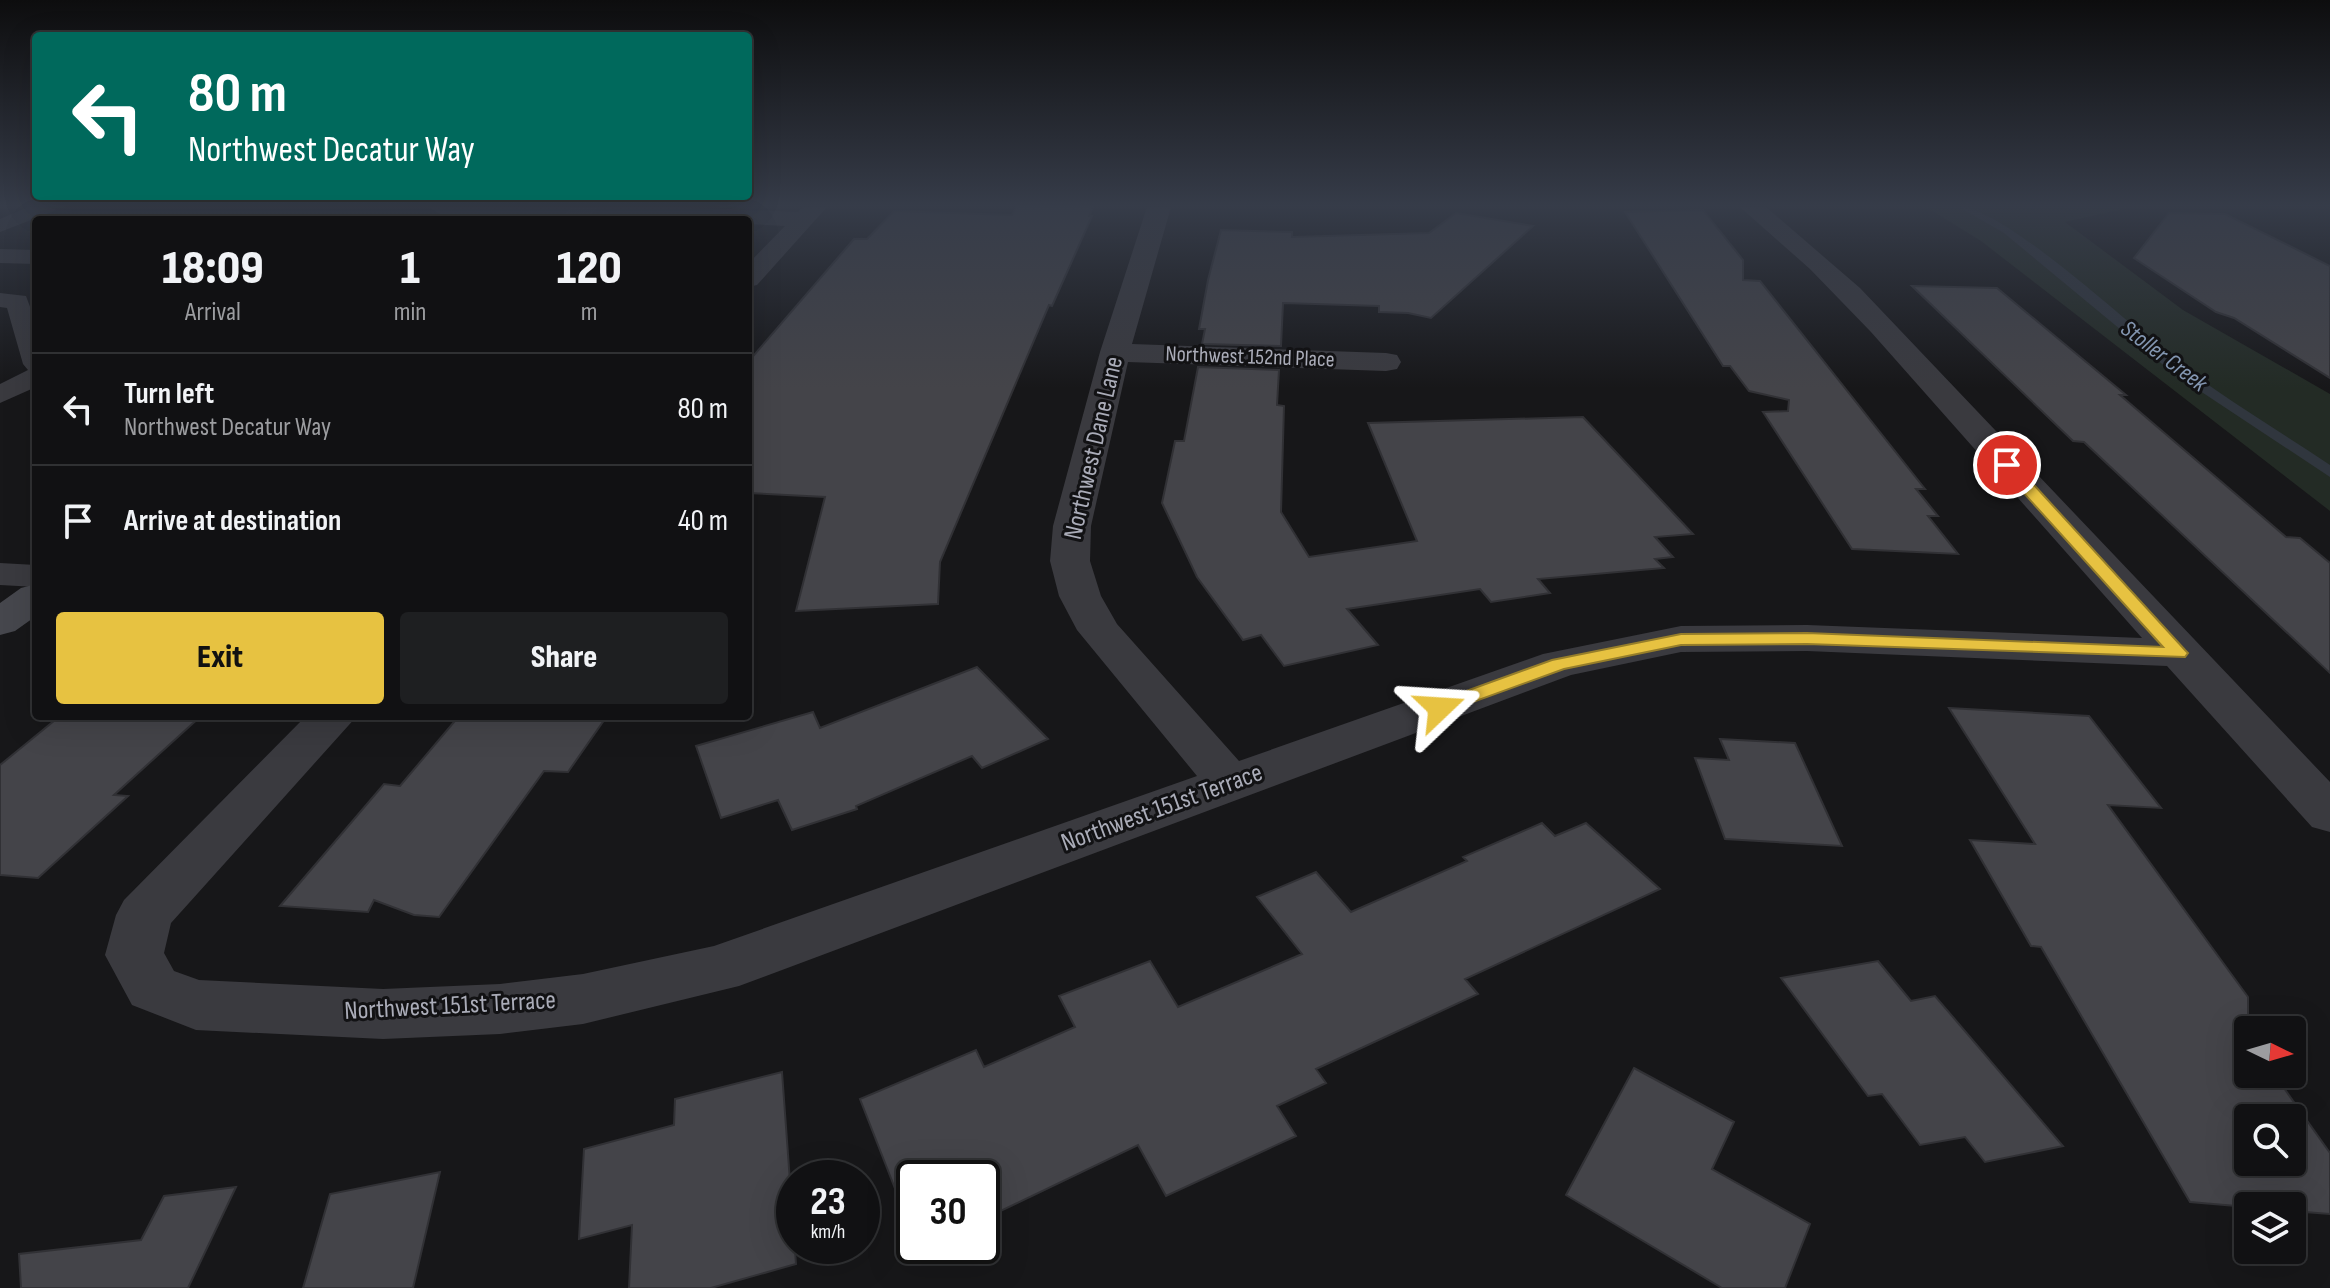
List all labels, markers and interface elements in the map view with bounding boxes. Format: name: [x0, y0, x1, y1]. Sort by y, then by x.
text: 80 m: [188, 61, 287, 128]
icon: left: [56, 64, 160, 168]
text: Northwest Decatur Way: [188, 129, 475, 172]
text: 18:09: [162, 240, 264, 297]
text: 1: [400, 240, 420, 297]
text: 120: [557, 240, 622, 297]
text: Arrival: [185, 297, 241, 328]
text: min: [394, 297, 426, 328]
text: m: [581, 297, 598, 328]
water label: Stoller Creek: [2115, 314, 2214, 399]
street label: Northwest 152nd Place: [1165, 341, 1335, 373]
street label: Northwest Dane Lane: [1058, 354, 1130, 542]
text: Turn left: [124, 376, 214, 412]
icon: left: [56, 387, 100, 431]
text: 80 m: [677, 391, 728, 427]
text: Northwest Decatur Way: [124, 412, 331, 443]
pin: [1973, 431, 2041, 499]
icon: arrive: [1985, 443, 2029, 487]
icon: arrive: [56, 499, 100, 543]
text: Arrive at destination: [124, 503, 341, 539]
text: 40 m: [678, 503, 728, 539]
button: Exit: [56, 612, 384, 704]
button: Share: [400, 612, 728, 704]
position arrow: [1398, 666, 1482, 750]
street label: Northwest 151st Terrace: [1057, 757, 1267, 859]
street label: Northwest 151st Terrace: [343, 985, 557, 1027]
north arrow: [2234, 1016, 2306, 1088]
map controls: [2234, 1016, 2306, 1264]
button: search: [2234, 1104, 2306, 1176]
speed limit sign: 30: [896, 1160, 1000, 1264]
text: 23: [810, 1178, 846, 1226]
button: layers: [2234, 1192, 2306, 1264]
text: km/h: [811, 1220, 845, 1244]

